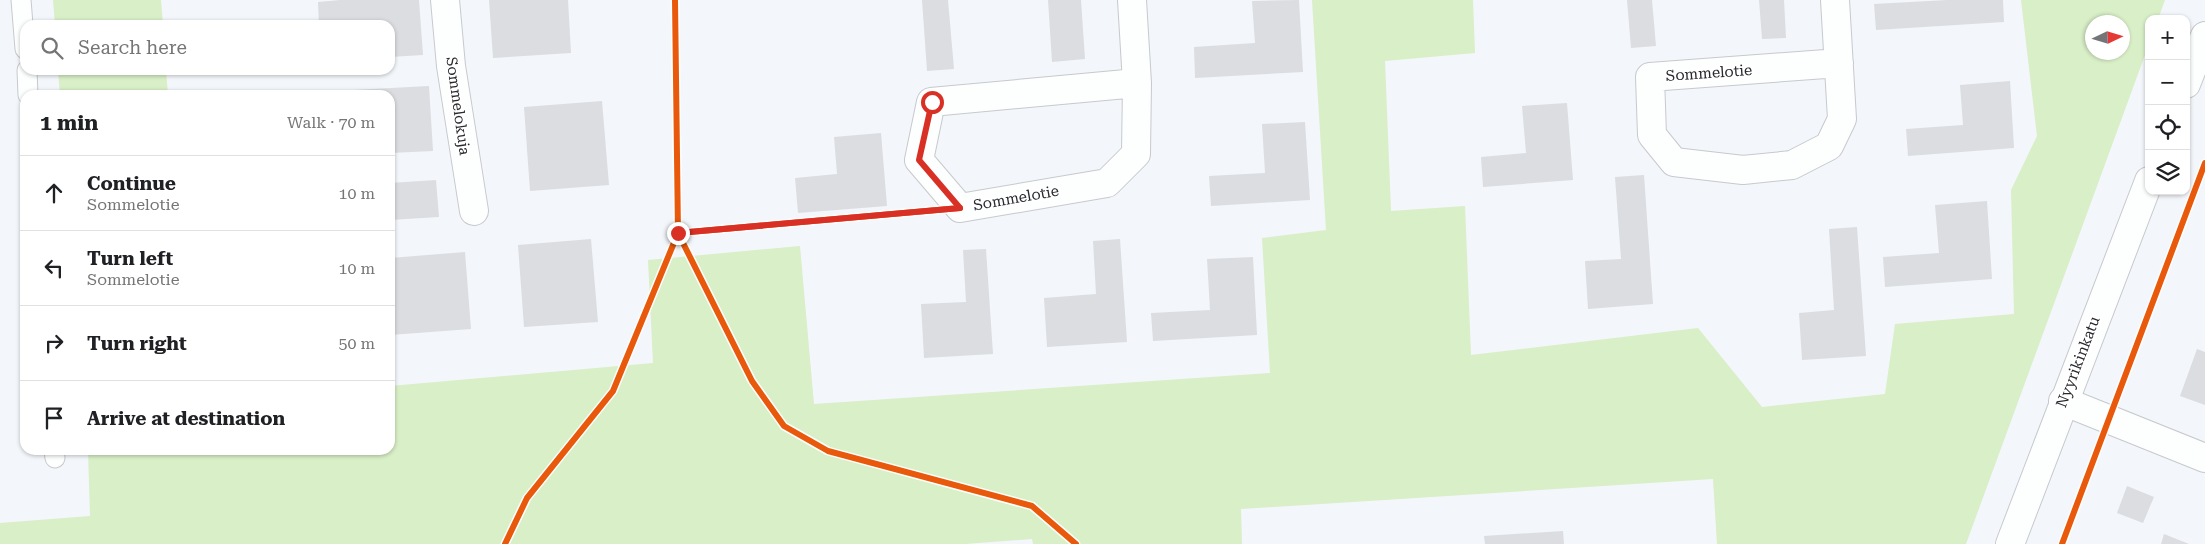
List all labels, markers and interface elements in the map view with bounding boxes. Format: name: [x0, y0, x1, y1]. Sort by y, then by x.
north arrow: [2085, 15, 2130, 60]
map controls: [2145, 15, 2190, 195]
button: +: [2145, 15, 2190, 60]
search box: [20, 20, 395, 75]
icon: search: [38, 34, 66, 62]
text: Search here: [78, 36, 187, 59]
street label: Sommelokuja: [442, 56, 474, 156]
button: −: [2145, 60, 2190, 105]
street label: Sommelotie: [1665, 61, 1753, 85]
route start: [921, 91, 944, 114]
button: locate: [2145, 105, 2190, 150]
text: 1 min: [40, 111, 98, 135]
text: Walk · 70 m: [287, 113, 375, 132]
button: layers: [2145, 150, 2190, 195]
text: Continue: [87, 172, 176, 195]
icon: ahead: [40, 179, 68, 207]
street label: Sommelotie: [972, 182, 1060, 214]
text: 10 m: [338, 184, 375, 203]
text: Sommelotie: [87, 195, 179, 214]
route end: [667, 222, 690, 245]
text: Turn left: [87, 247, 173, 270]
icon: left: [40, 254, 68, 282]
text: 10 m: [338, 259, 375, 278]
text: Sommelotie: [87, 270, 179, 289]
street label: Nyyrikinkatu: [2052, 313, 2104, 410]
icon: right: [40, 329, 68, 357]
text: Turn right: [87, 332, 187, 355]
text: 50 m: [338, 334, 375, 353]
icon: arrive: [40, 404, 68, 432]
text: Arrive at destination: [87, 407, 285, 430]

